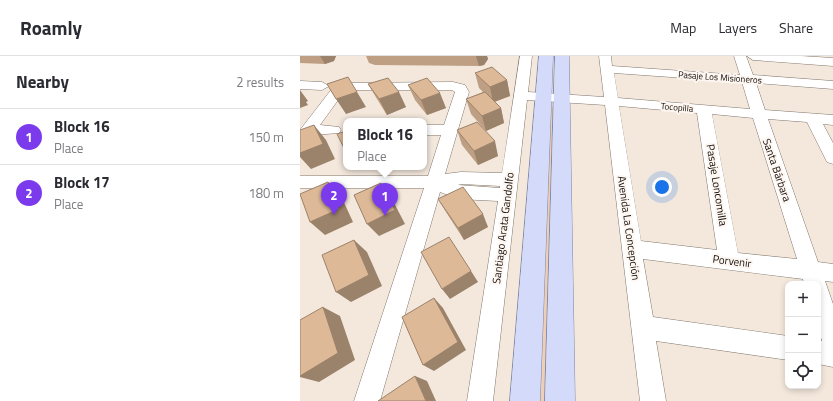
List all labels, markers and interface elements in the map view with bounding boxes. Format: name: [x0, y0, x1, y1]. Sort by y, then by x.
text: Roamly: [20, 13, 82, 42]
text: Map: [670, 17, 696, 38]
text: Layers: [718, 17, 757, 38]
text: Share: [779, 17, 813, 38]
street label: Pasaje Los Misioneros: [678, 68, 762, 86]
text: Nearby: [16, 69, 69, 95]
text: 2 results: [236, 72, 284, 92]
street label: Tocopilla: [660, 99, 694, 115]
text: Block 16: [54, 115, 110, 138]
popup: [343, 118, 427, 170]
text: Block 16: [357, 123, 413, 146]
text: 1: [25, 127, 33, 147]
text: 150 m: [248, 127, 284, 147]
street label: Santa Bárbara: [759, 136, 795, 204]
text: Place: [54, 138, 83, 158]
street label: Pasaje Loncomilla: [703, 143, 731, 228]
text: Place: [357, 146, 387, 166]
text: Block 17: [54, 171, 110, 194]
street label: Santiago Arata Gandolfo: [488, 171, 518, 285]
street label: Avenida La Concepción: [614, 175, 644, 281]
your location: [652, 177, 672, 197]
pin: 2: [321, 182, 347, 215]
text: 2: [25, 183, 33, 203]
text: 180 m: [248, 183, 284, 203]
pin: 1: [372, 183, 398, 216]
text: Place: [54, 194, 83, 214]
street label: Porvenir: [712, 251, 752, 271]
map controls: [785, 281, 821, 389]
button: +: [785, 281, 821, 317]
button: −: [785, 317, 821, 353]
button: locate: [785, 353, 821, 389]

